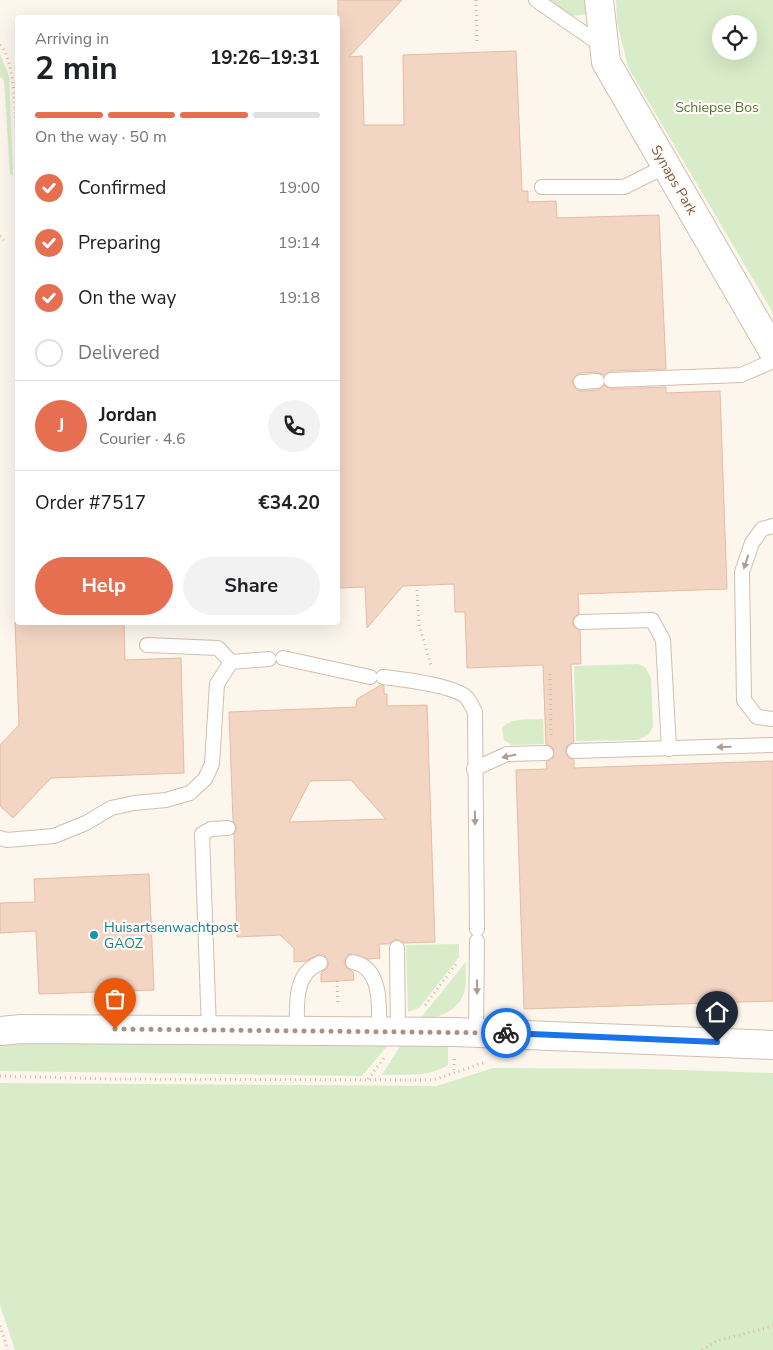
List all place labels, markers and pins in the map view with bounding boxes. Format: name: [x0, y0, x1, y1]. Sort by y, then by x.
place label: Huisartsenwachtpost GAOZ: [104, 918, 238, 953]
marker: Huisartsenwachtpost GAOZ: [88, 929, 100, 941]
pin: [94, 978, 136, 1029]
pin: [696, 991, 738, 1042]

